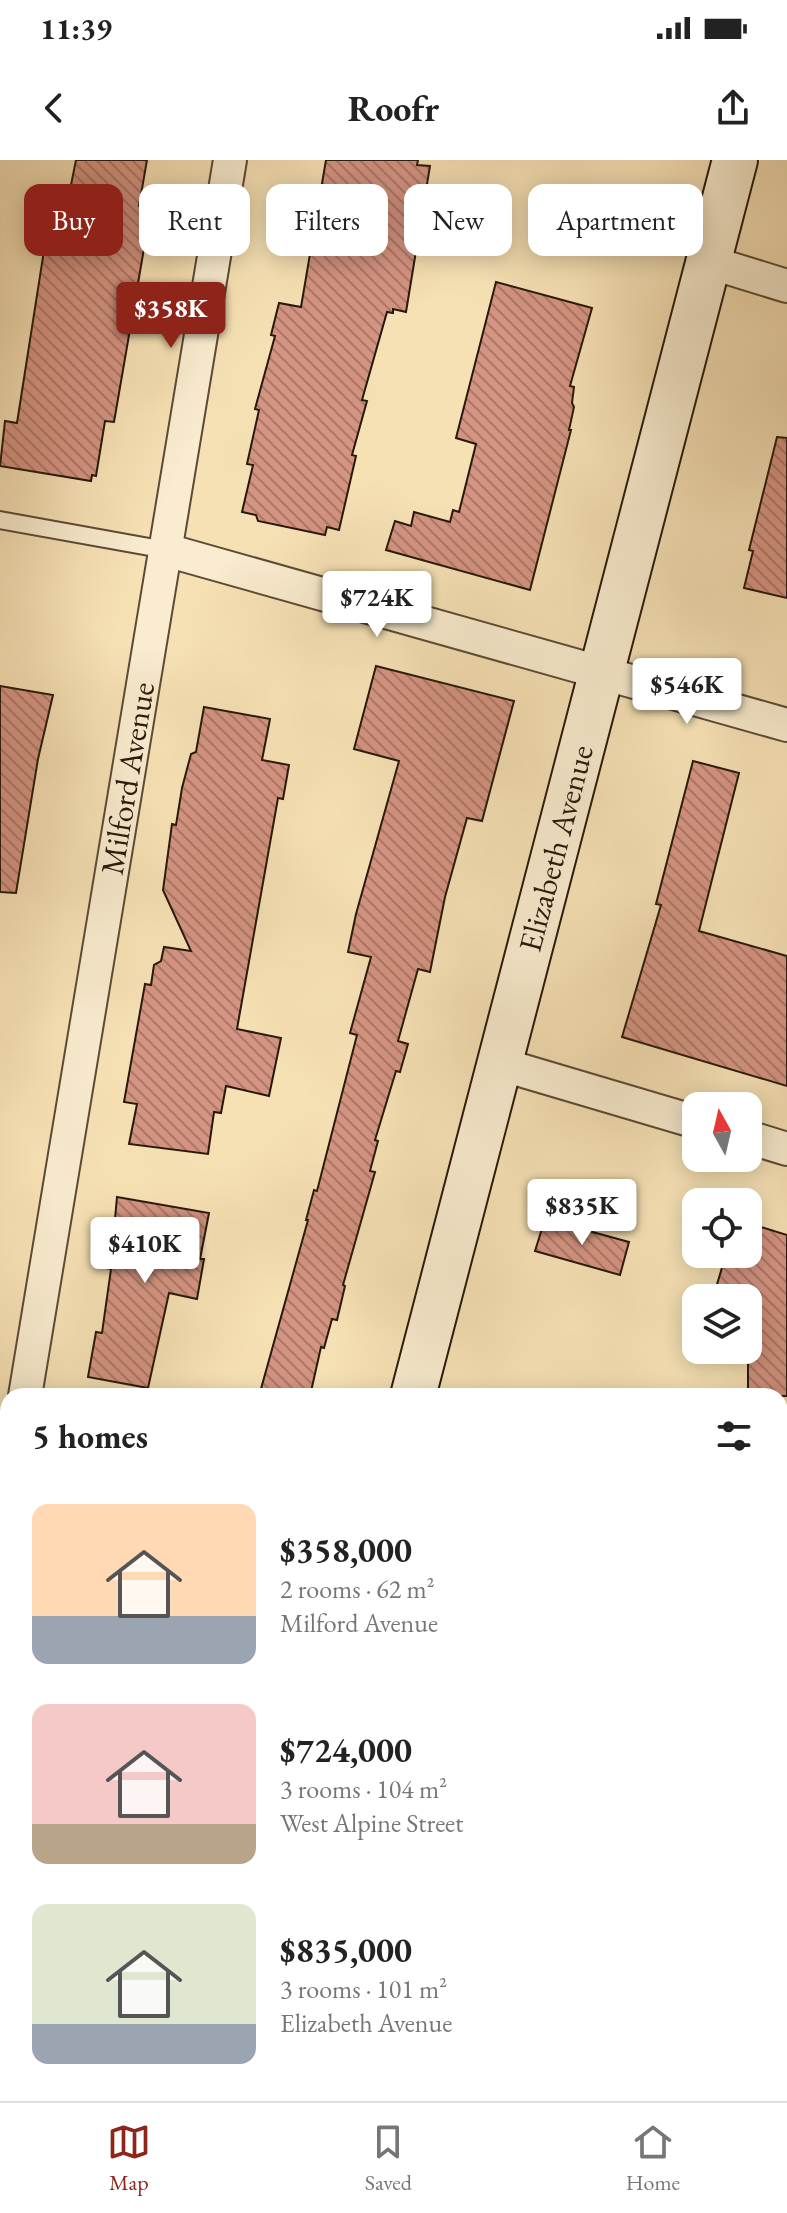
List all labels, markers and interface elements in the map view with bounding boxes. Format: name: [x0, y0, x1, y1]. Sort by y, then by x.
text: 11:39: [40, 9, 112, 48]
text: Roofr: [348, 85, 439, 132]
icon: back: [32, 86, 76, 130]
icon: share: [711, 86, 755, 130]
chip: Buy: [24, 184, 123, 256]
chip: Rent: [139, 184, 250, 256]
chip: Filters: [266, 184, 388, 256]
chip: New: [404, 184, 512, 256]
chip: Apartment: [528, 184, 703, 256]
pin: $358K: [115, 282, 227, 350]
text: $358K: [134, 291, 208, 325]
pin: $724K: [321, 571, 433, 639]
text: $724K: [340, 580, 414, 614]
pin: $546K: [631, 658, 743, 726]
text: $546K: [650, 667, 724, 701]
street label: Milford Avenue: [91, 679, 164, 878]
street label: Elizabeth Avenue: [509, 740, 603, 956]
north arrow: [682, 1092, 762, 1172]
map controls: [682, 1092, 762, 1364]
pin: $835K: [526, 1179, 638, 1247]
text: $835K: [545, 1188, 619, 1222]
button: locate: [682, 1188, 762, 1268]
pin: $410K: [89, 1217, 201, 1285]
text: $410K: [108, 1226, 182, 1260]
button: layers: [682, 1284, 762, 1364]
text: 5 homes: [32, 1414, 148, 1458]
icon: filters: [712, 1414, 756, 1458]
text: $358,000: [280, 1528, 412, 1572]
icon: home: [96, 1536, 192, 1632]
text: 2 rooms · 62 m²: [280, 1572, 435, 1606]
text: Milford Avenue: [280, 1606, 438, 1640]
text: $724,000: [280, 1728, 412, 1772]
icon: home: [96, 1736, 192, 1832]
text: 3 rooms · 104 m²: [280, 1772, 447, 1806]
text: West Alpine Street: [280, 1806, 463, 1840]
text: $835,000: [280, 1928, 412, 1972]
icon: home: [96, 1936, 192, 2032]
text: 3 rooms · 101 m²: [280, 1972, 447, 2006]
text: Elizabeth Avenue: [280, 2006, 452, 2040]
tab: Map: [107, 2120, 151, 2197]
tab: Saved: [365, 2120, 412, 2197]
tab: Home: [626, 2120, 680, 2197]

